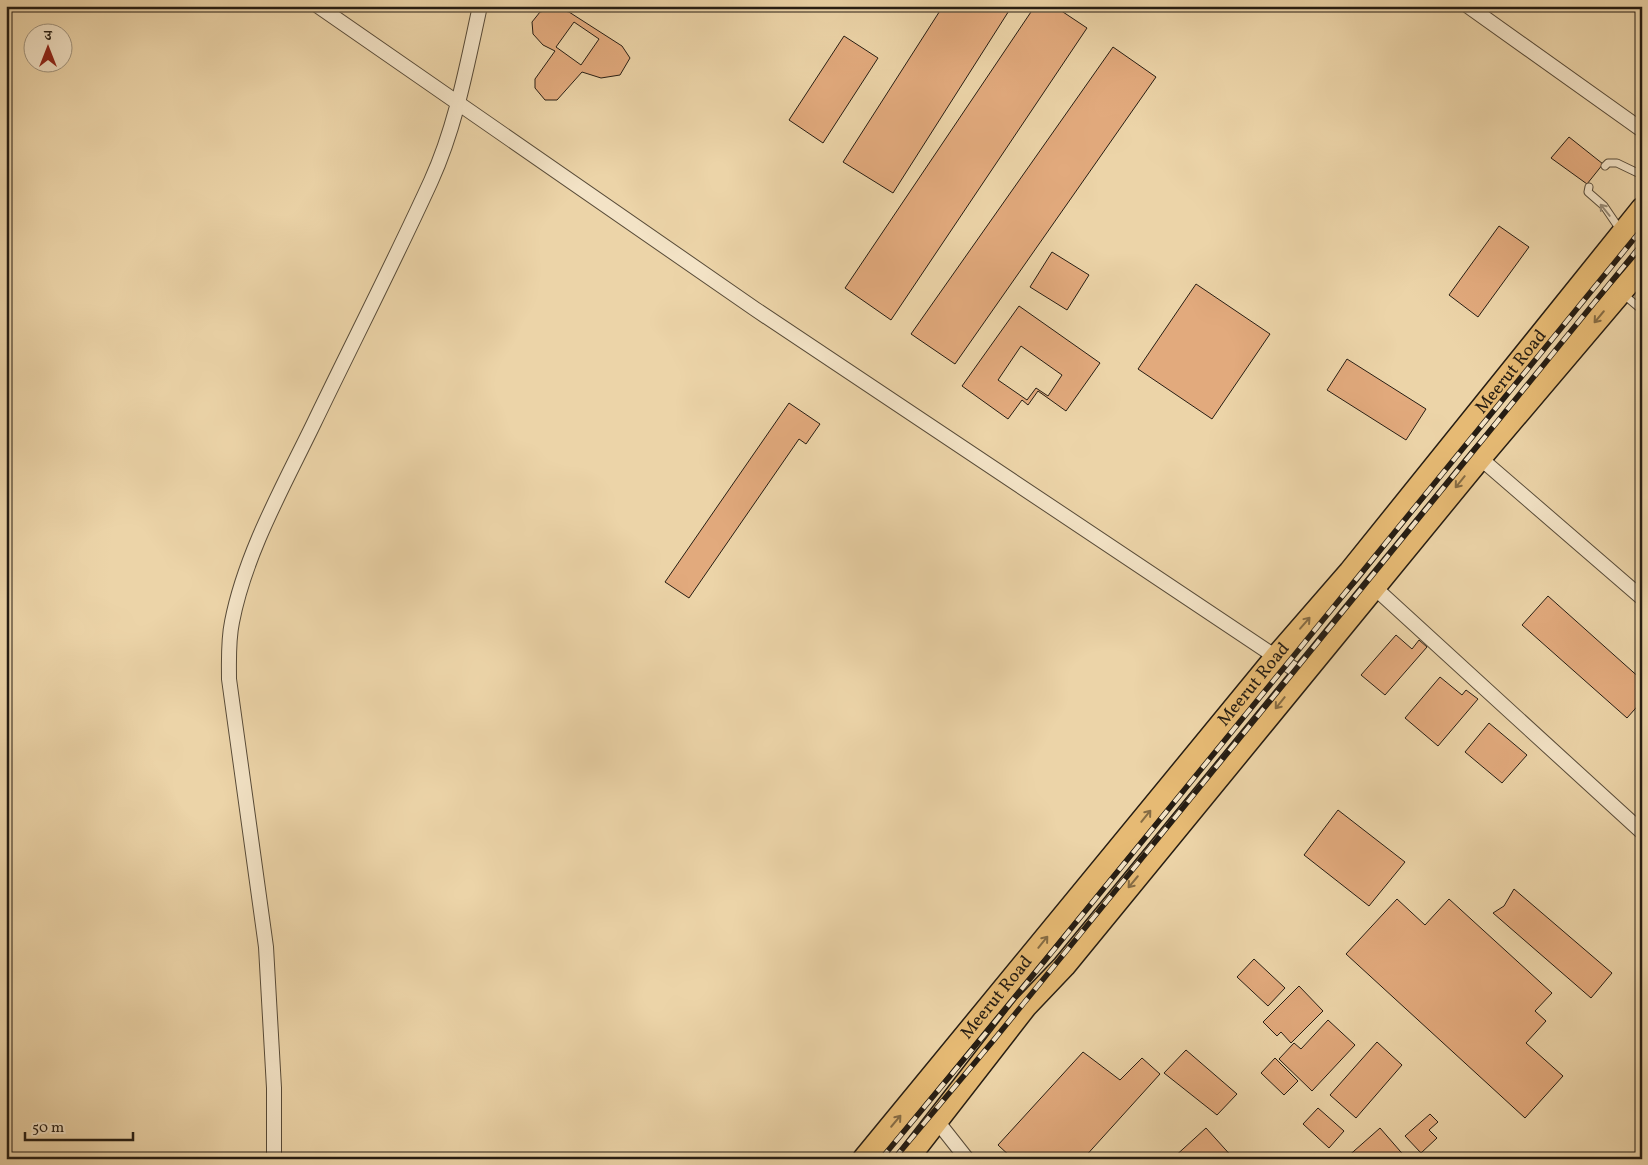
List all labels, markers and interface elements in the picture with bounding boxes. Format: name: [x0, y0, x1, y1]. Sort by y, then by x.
north arrow: [22, 22, 72, 72]
text: उ: [43, 27, 52, 46]
one-way arrow: [1599, 203, 1610, 216]
one-way arrow: [1593, 311, 1605, 324]
street label: Meerut Road: [1469, 324, 1553, 419]
one-way arrow: [1455, 475, 1466, 488]
one-way arrow: [1300, 617, 1311, 630]
street label: Meerut Road: [1212, 637, 1296, 732]
one-way arrow: [1275, 696, 1286, 709]
one-way arrow: [1141, 810, 1152, 823]
one-way arrow: [1127, 876, 1138, 889]
one-way arrow: [1038, 936, 1049, 949]
street label: Meerut Road: [955, 950, 1039, 1045]
scale bar: [25, 1110, 132, 1142]
one-way arrow: [890, 1115, 901, 1128]
text: 50 m: [32, 1118, 64, 1139]

